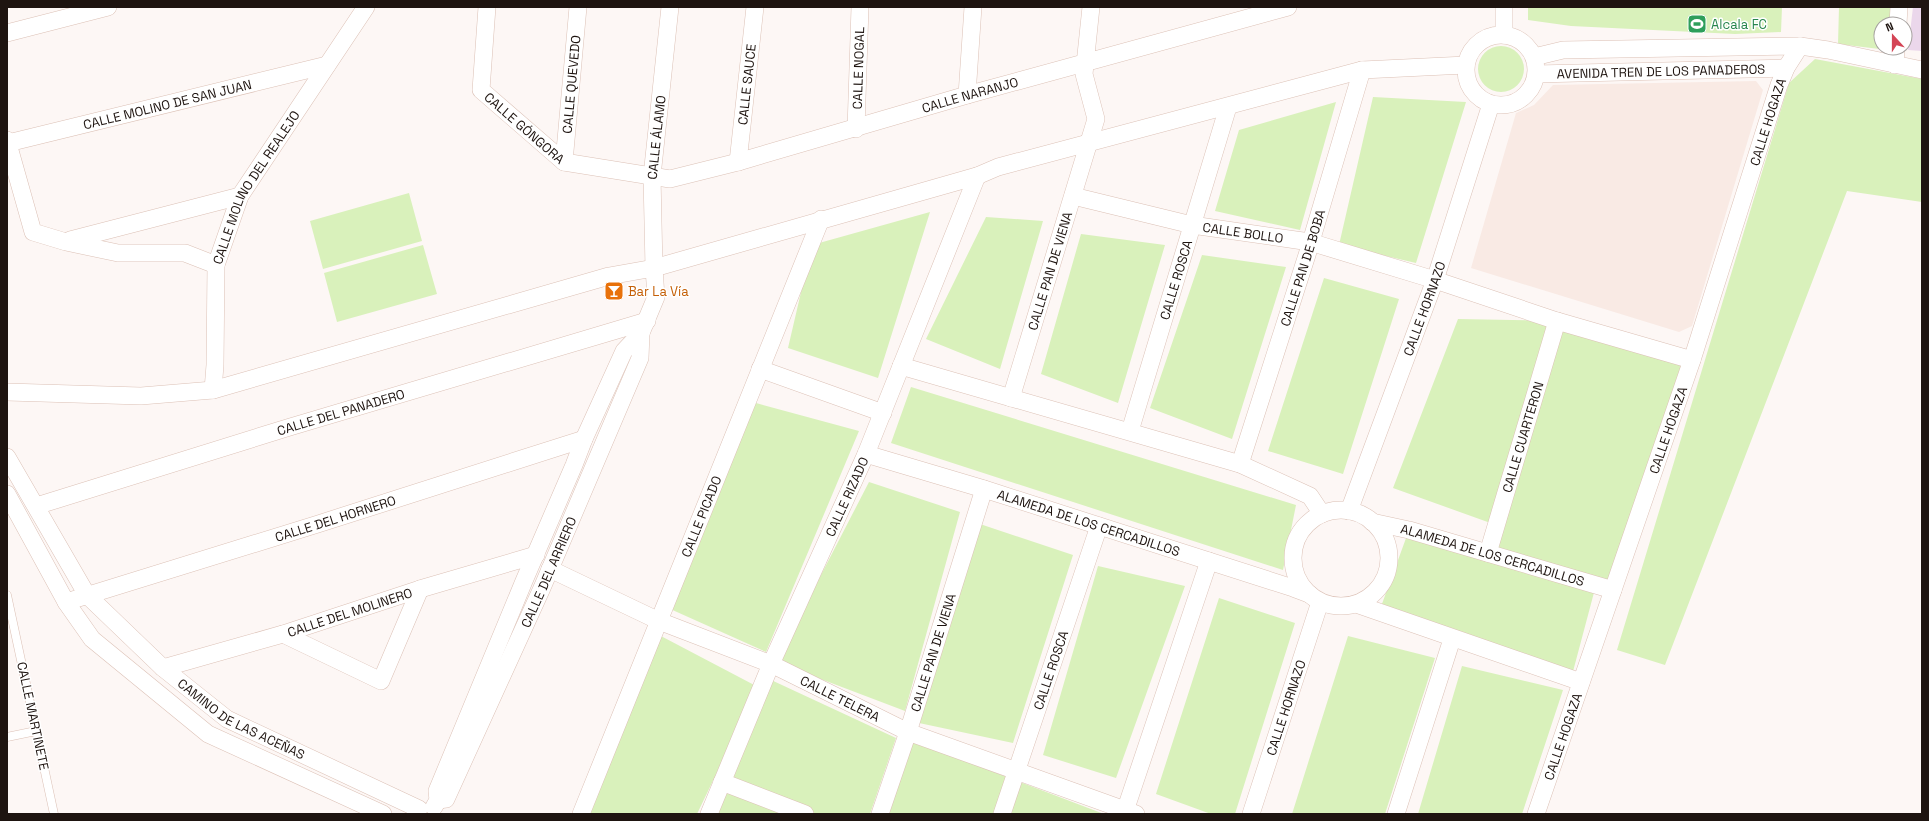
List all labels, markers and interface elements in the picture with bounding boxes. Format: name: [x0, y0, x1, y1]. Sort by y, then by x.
sports icon: Alcala FC: [1686, 13, 1708, 35]
place label: Alcala FC: [1711, 16, 1767, 33]
north arrow: [1873, 16, 1913, 56]
text: N: [1883, 19, 1895, 35]
street label: CALLE NOGAL: [848, 26, 868, 110]
street label: CALLE QUEVEDO: [558, 34, 584, 134]
street label: CALLE SAUCE: [734, 43, 759, 126]
street label: AVENIDA TREN DE LOS PANADEROS: [1557, 60, 1765, 82]
street label: CALLE NARANJO: [920, 73, 1020, 116]
street label: CALLE MOLINO DE SAN JUAN: [81, 75, 253, 133]
street label: CALLE HOGAZA: [1746, 75, 1790, 168]
street label: CALLE GÓNGORA: [481, 88, 568, 167]
street label: CALLE ÁLAMO: [643, 94, 669, 180]
street label: CALLE MOLINO DEL REALEJO: [208, 107, 303, 266]
street label: CALLE PAN DE BOBA: [1276, 207, 1329, 328]
street label: CALLE PAN DE VIENA: [1024, 209, 1076, 332]
street label: CALLE BOLLO: [1202, 218, 1284, 247]
street label: CALLE ROSCA: [1156, 238, 1196, 322]
street label: CALLE HORNAZO: [1399, 259, 1449, 358]
bar icon: Bar La Vía: [603, 280, 625, 302]
place label: Bar La Vía: [628, 283, 689, 300]
street label: CALLE CUARTERON: [1498, 379, 1547, 495]
street label: CALLE HOGAZA: [1645, 384, 1691, 476]
street label: CALLE DEL PANADERO: [275, 385, 407, 439]
street label: CALLE RIZADO: [821, 454, 872, 539]
street label: CALLE PICADO: [677, 473, 725, 559]
street label: ALAMEDA DE LOS CERCADILLOS: [995, 485, 1182, 560]
street label: CALLE DEL HORNERO: [273, 491, 398, 545]
street label: CALLE DEL ARRIERO: [517, 514, 580, 630]
street label: ALAMEDA DE LOS CERCADILLOS: [1399, 520, 1587, 590]
street label: CALLE DEL MOLINERO: [285, 584, 414, 641]
street label: CALLE PAN DE VIENA: [906, 591, 959, 714]
street label: CALLE ROSCA: [1029, 628, 1072, 712]
street label: CALLE HORNAZO: [1262, 657, 1309, 758]
street label: CALLE MARTINETE: [13, 660, 53, 772]
street label: CALLE TELERA: [798, 671, 883, 725]
street label: CAMINO DE LAS ACEÑAS: [174, 675, 308, 763]
street label: CALLE HOGAZA: [1540, 691, 1585, 782]

